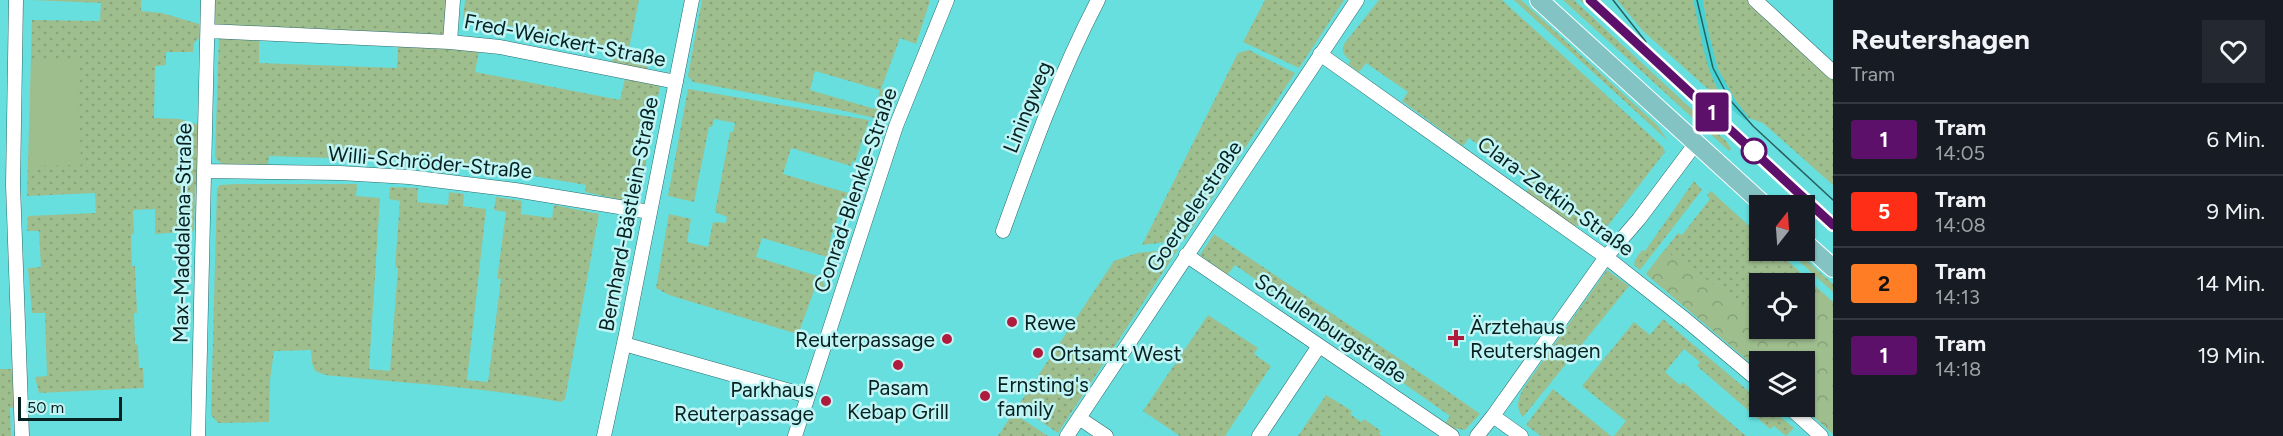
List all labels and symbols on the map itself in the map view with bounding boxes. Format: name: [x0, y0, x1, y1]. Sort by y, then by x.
street label: Fred-Weickert-Straße: [462, 8, 668, 72]
street label: Liningweg: [997, 58, 1057, 156]
street label: Conrad-Blenkle-Straße: [808, 84, 902, 296]
line badge: 1: [1692, 92, 1732, 132]
street label: Bernhard-Bästlein-Straße: [593, 95, 663, 333]
street label: Max-Maddalena-Straße: [168, 123, 196, 343]
street label: Clara-Zetkin-Straße: [1473, 131, 1639, 261]
street label: Goerdelerstraße: [1141, 136, 1247, 276]
unlabelled marker: [1741, 138, 1767, 164]
street label: Willi-Schröder-Straße: [327, 141, 533, 183]
north arrow: [1749, 195, 1815, 261]
street label: Schulenburgstraße: [1250, 268, 1412, 388]
place label: Rewe: [1024, 310, 1076, 335]
place label: Ärztehaus Reutershagen: [1470, 314, 1601, 363]
marker: Rewe: [1005, 315, 1019, 329]
place label: Reuterpassage: [795, 327, 935, 352]
marker: Ärztehaus Reutershagen: [1447, 329, 1465, 347]
marker: Reuterpassage: [940, 332, 954, 346]
place label: Ortsamt West: [1050, 341, 1181, 366]
marker: Ortsamt West: [1031, 346, 1045, 360]
marker: Pasam Kebap Grill: [891, 358, 905, 372]
place label: Ernsting's family: [997, 372, 1089, 421]
place label: Pasam Kebap Grill: [847, 375, 949, 424]
place label: Parkhaus Reuterpassage: [674, 377, 814, 426]
marker: Ernsting's family: [978, 389, 992, 403]
scale bar: [18, 394, 122, 422]
marker: Parkhaus Reuterpassage: [819, 394, 833, 408]

